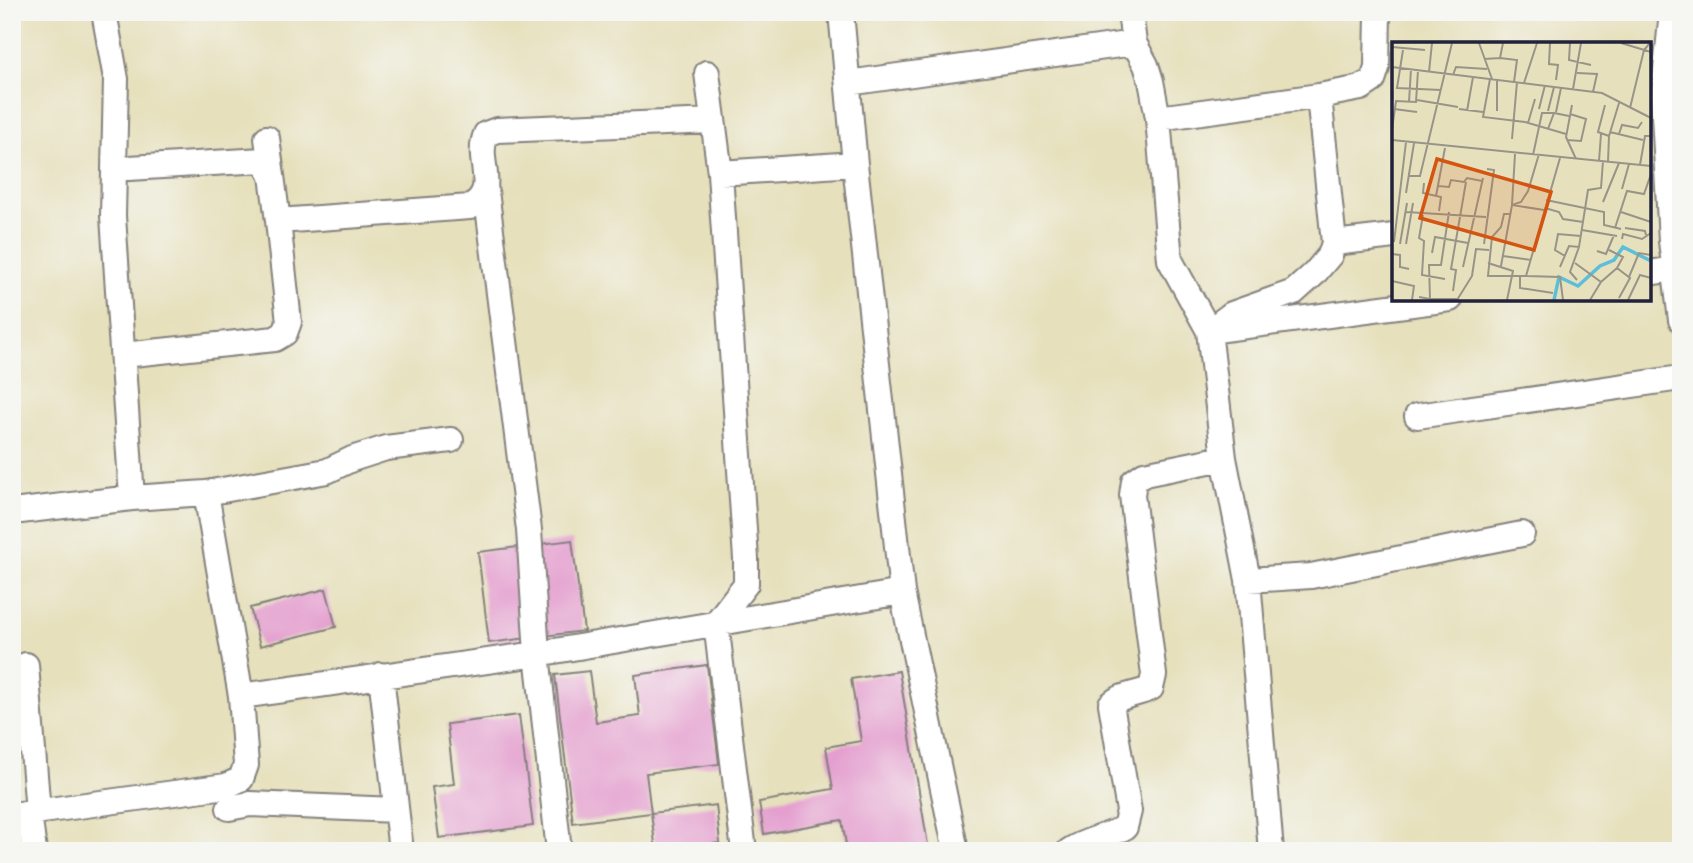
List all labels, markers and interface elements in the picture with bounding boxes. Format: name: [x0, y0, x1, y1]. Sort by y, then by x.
inset map: [1392, 42, 1651, 301]

